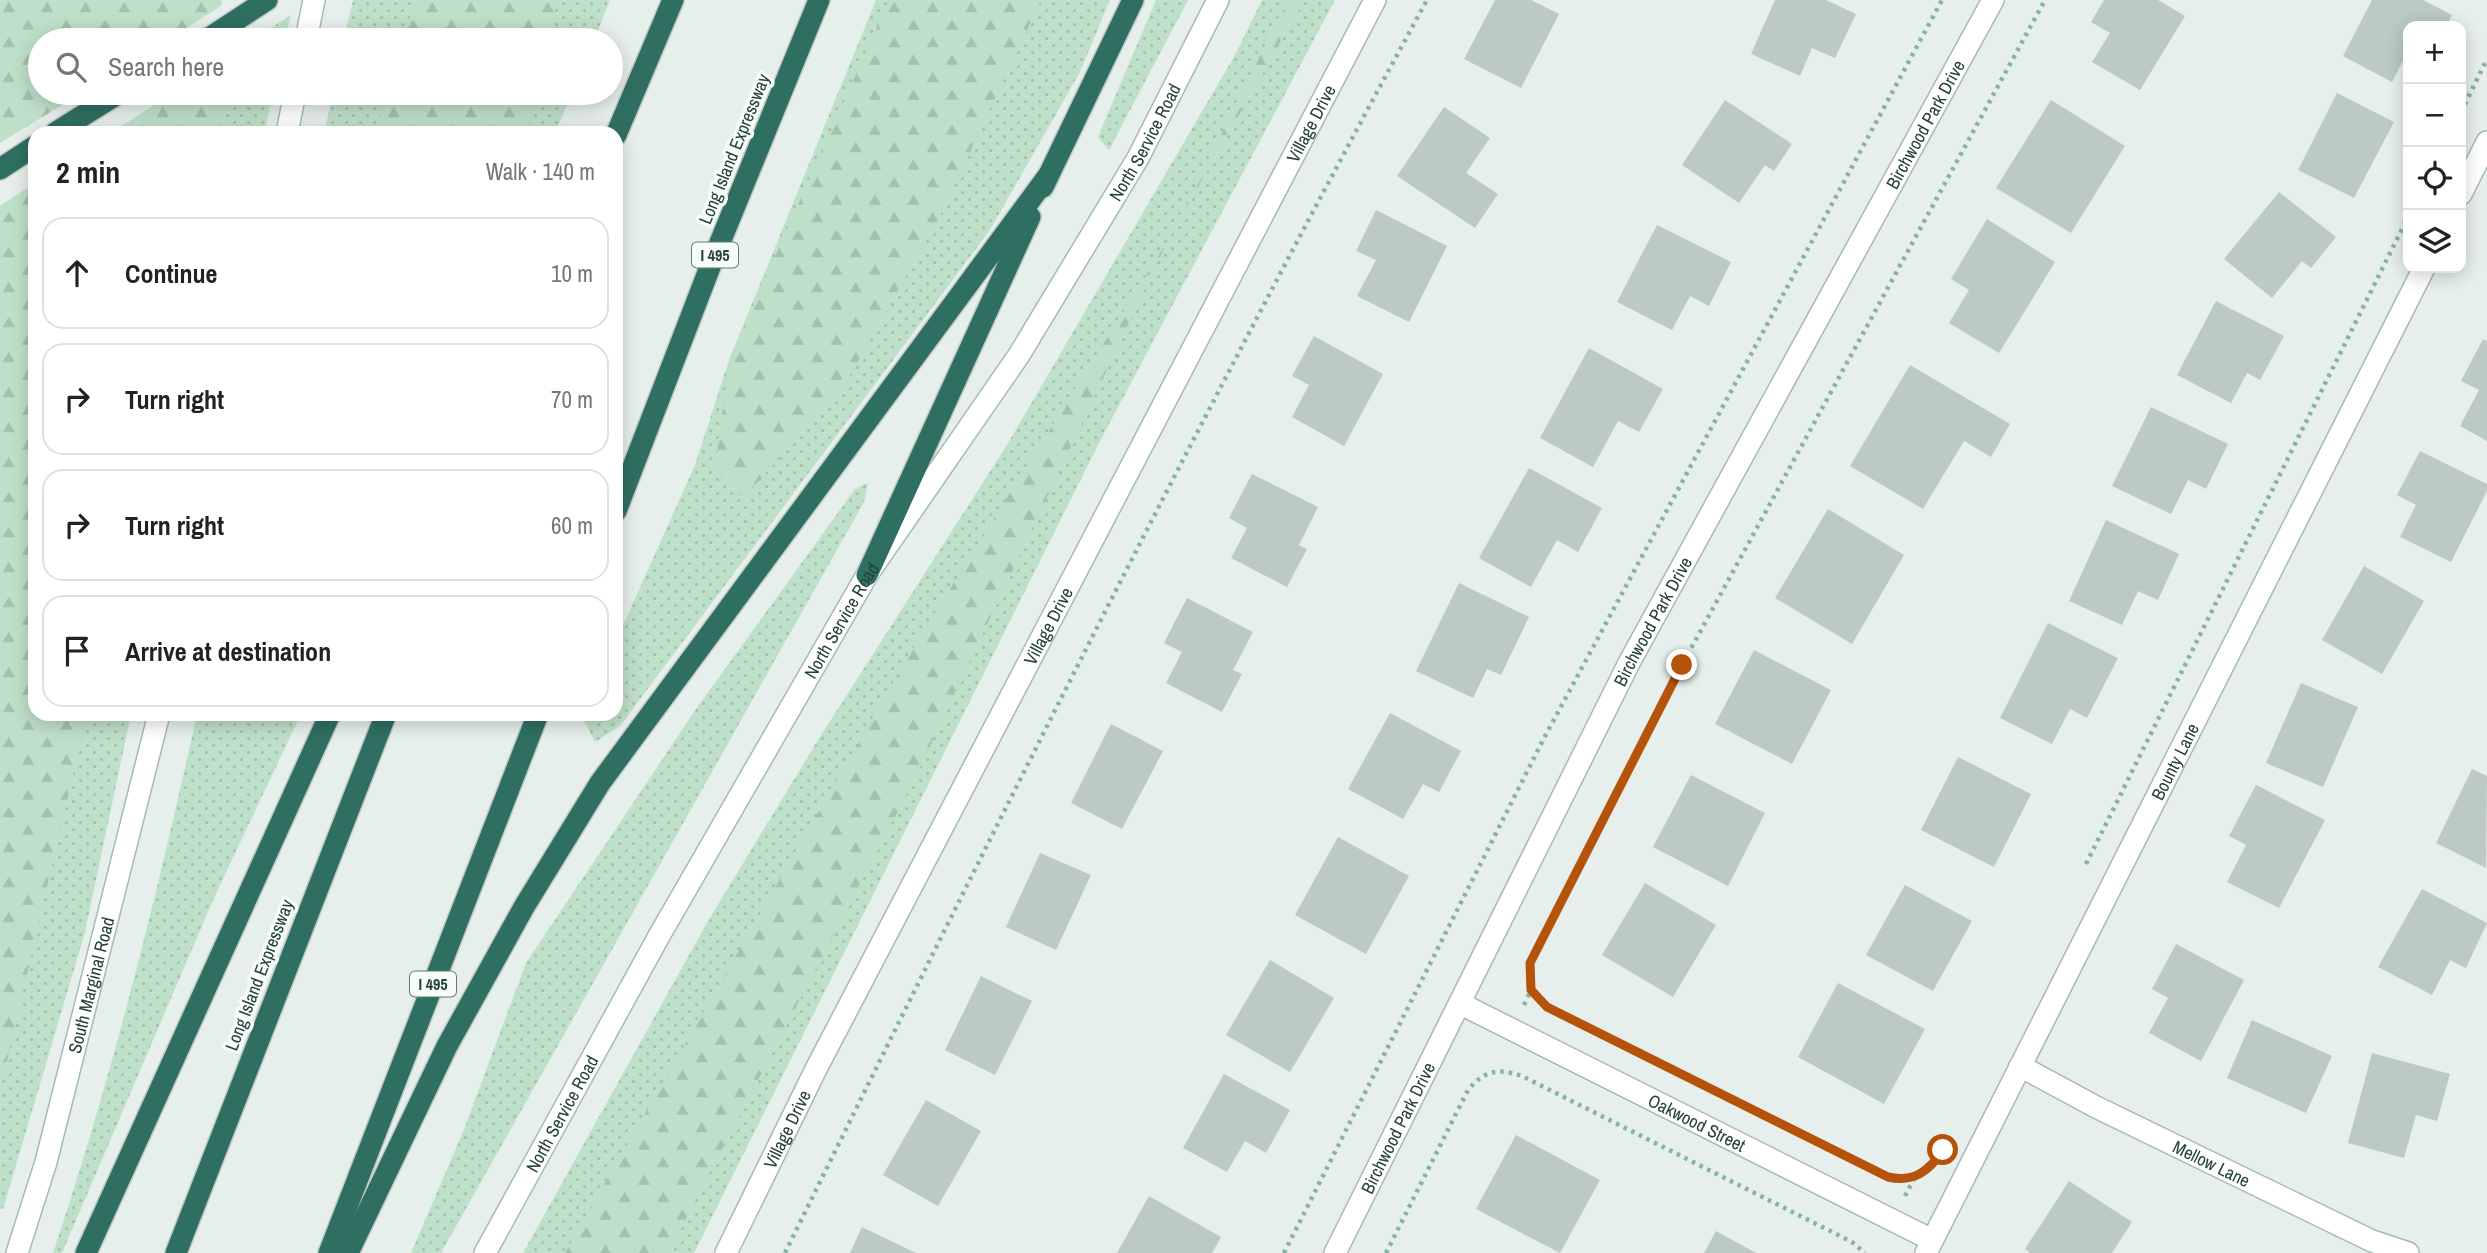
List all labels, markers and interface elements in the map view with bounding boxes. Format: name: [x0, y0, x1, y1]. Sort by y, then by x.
map controls: [2403, 21, 2466, 273]
button: +: [2403, 21, 2466, 84]
search box: [28, 28, 623, 105]
icon: search: [52, 48, 90, 86]
text: Search here: [108, 49, 224, 84]
street label: Birchwood Park Drive: [1879, 55, 1970, 193]
street label: Long Island Expressway: [692, 70, 776, 228]
street label: North Service Road: [1103, 79, 1186, 205]
street label: Village Drive: [1280, 80, 1341, 166]
button: −: [2403, 84, 2466, 147]
button: locate: [2403, 147, 2466, 210]
text: 2 min: [56, 152, 120, 192]
text: Walk · 140 m: [486, 156, 595, 187]
button: layers: [2403, 210, 2466, 273]
road number: I 495: [692, 243, 738, 268]
icon: ahead: [58, 254, 96, 292]
text: Continue: [125, 256, 217, 291]
text: 10 m: [551, 258, 593, 289]
icon: right: [58, 380, 96, 418]
text: Turn right: [125, 382, 224, 417]
text: 70 m: [551, 384, 593, 415]
icon: right: [58, 506, 96, 544]
text: Turn right: [125, 508, 224, 543]
text: 60 m: [551, 510, 593, 541]
street label: Birchwood Park Drive: [1607, 552, 1697, 690]
street label: North Service Road: [798, 558, 884, 683]
street label: Village Drive: [1017, 583, 1078, 669]
icon: arrive: [58, 632, 96, 670]
text: Arrive at destination: [125, 634, 331, 669]
route end: [1666, 649, 1697, 680]
street label: Bounty Lane: [2145, 719, 2204, 804]
street label: Long Island Expressway: [219, 895, 300, 1054]
street label: South Marginal Road: [61, 914, 120, 1056]
road number: I 495: [410, 972, 456, 996]
street label: North Service Road: [519, 1051, 604, 1177]
street label: Birchwood Park Drive: [1354, 1058, 1441, 1198]
street label: Village Drive: [757, 1086, 816, 1172]
street label: Oakwood Street: [1644, 1087, 1750, 1157]
route start: [1927, 1134, 1958, 1165]
street label: Mellow Lane: [2169, 1134, 2254, 1193]

